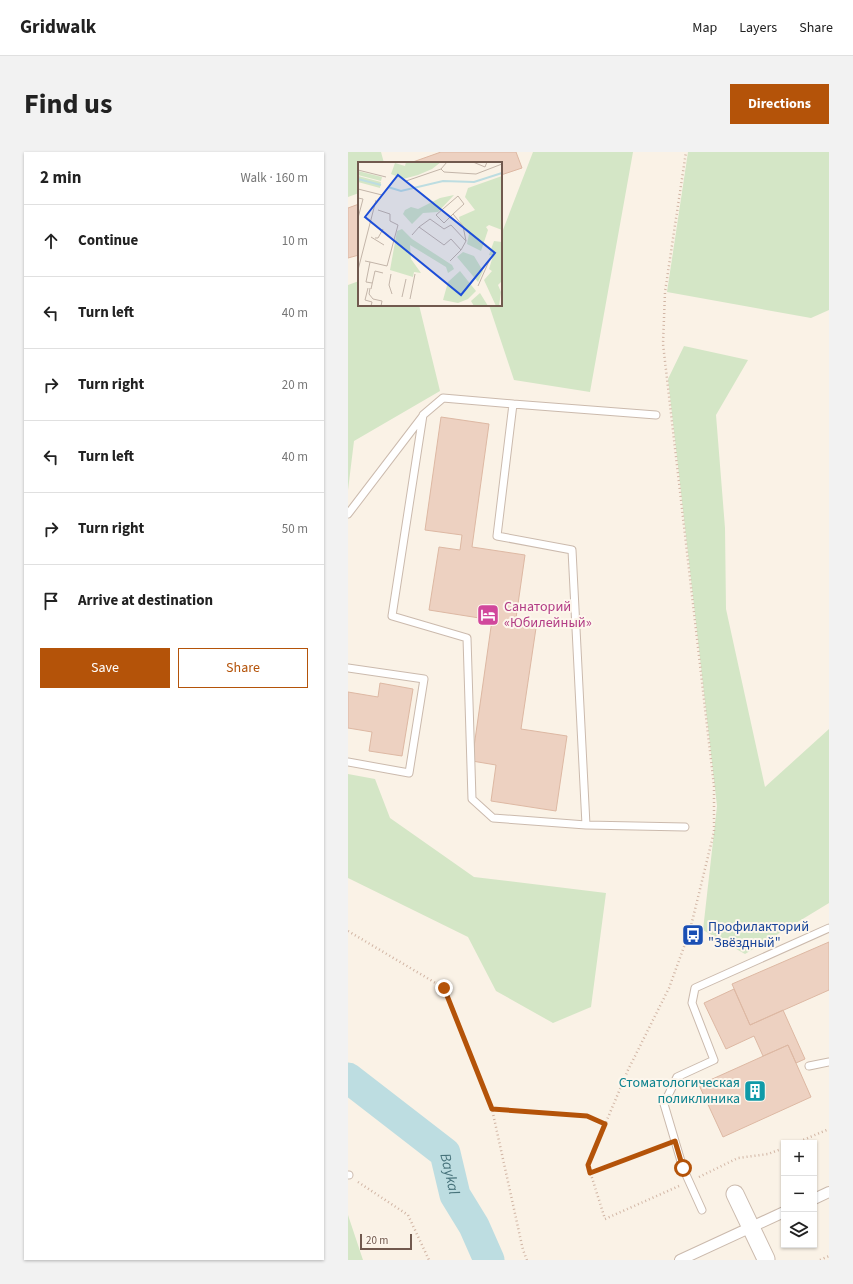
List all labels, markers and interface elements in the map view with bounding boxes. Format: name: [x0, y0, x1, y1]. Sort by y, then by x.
text: Gridwalk: [20, 14, 96, 41]
text: Map: [692, 18, 717, 38]
text: Layers: [739, 18, 777, 38]
text: Share: [799, 18, 833, 38]
text: Find us: [24, 84, 112, 124]
button: Directions: [730, 84, 829, 124]
inset map: [358, 162, 502, 306]
text: 2 min: [40, 166, 81, 190]
text: Walk · 160 m: [240, 169, 308, 187]
icon: ahead: [40, 230, 62, 252]
text: Continue: [78, 230, 138, 251]
text: 10 m: [282, 232, 308, 250]
icon: left: [40, 302, 62, 324]
text: Turn left: [78, 302, 134, 323]
text: 40 m: [282, 304, 308, 322]
icon: right: [40, 374, 62, 396]
text: Turn right: [78, 374, 144, 395]
text: 20 m: [282, 376, 308, 394]
icon: left: [40, 446, 62, 468]
text: Turn left: [78, 446, 134, 467]
text: 40 m: [282, 448, 308, 466]
icon: right: [40, 518, 62, 540]
text: Turn right: [78, 518, 144, 539]
text: 50 m: [282, 520, 308, 538]
icon: arrive: [40, 590, 62, 612]
text: Arrive at destination: [78, 590, 213, 611]
place label: Санаторий «Юбилейный»: [504, 597, 592, 633]
hotel icon: Санаторий «Юбилейный»: [475, 602, 501, 628]
button: Save: [40, 648, 170, 688]
button: Share: [178, 648, 308, 688]
place label: Профилакторий "Звёздный": [708, 917, 809, 953]
bus stop icon: Профилакторий "Звёздный": [680, 922, 706, 948]
route end: [435, 979, 453, 997]
place label: Стоматологическая поликлиника: [619, 1073, 740, 1109]
building icon: Стоматологическая поликлиника: [742, 1078, 768, 1104]
map controls: [781, 1140, 817, 1248]
button: +: [781, 1140, 817, 1176]
water label: Baykal: [435, 1151, 465, 1197]
route start: [674, 1159, 692, 1177]
button: −: [781, 1176, 817, 1212]
button: layers: [781, 1212, 817, 1248]
scale bar: [360, 1232, 412, 1251]
text: 20 m: [366, 1233, 388, 1248]

